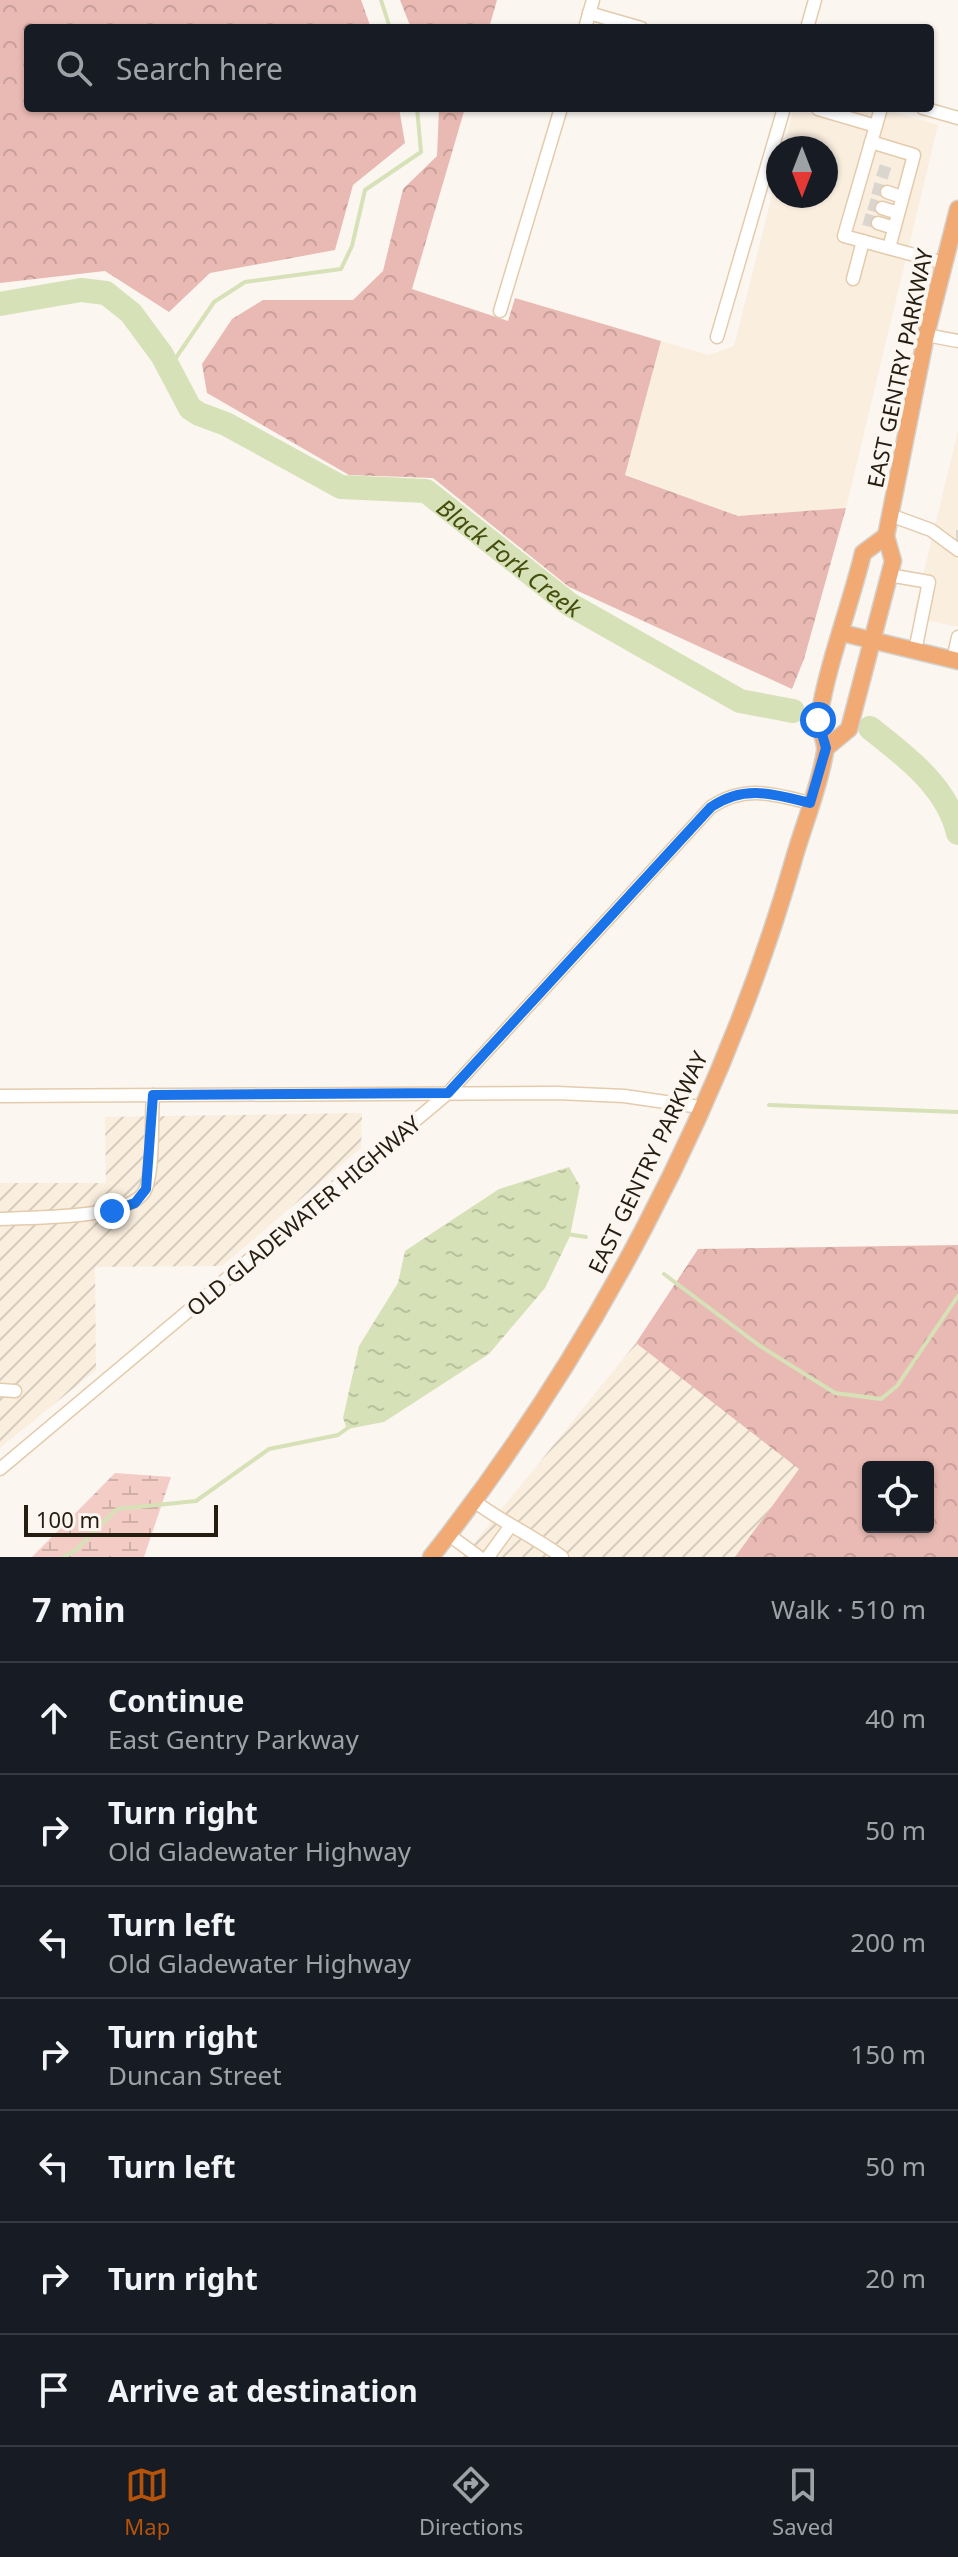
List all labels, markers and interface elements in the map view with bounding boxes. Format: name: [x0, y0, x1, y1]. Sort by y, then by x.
search box: [24, 24, 934, 112]
icon: search: [52, 46, 96, 90]
text: Search here: [116, 48, 283, 89]
north arrow: [766, 136, 838, 208]
street label: EAST GENTRY PARKWAY: [859, 245, 939, 490]
water label: Black Fork Creek: [431, 490, 588, 625]
route start: [800, 702, 836, 738]
street label: EAST GENTRY PARKWAY: [580, 1045, 714, 1278]
street label: OLD GLADEWATER HIGHWAY: [180, 1108, 427, 1322]
route end: [94, 1193, 130, 1229]
map controls: [862, 1461, 934, 1533]
button: locate: [862, 1461, 934, 1533]
scale bar: [24, 1501, 218, 1537]
text: 100 m: [36, 1504, 100, 1534]
text: 7 min: [32, 1586, 126, 1632]
text: Walk · 510 m: [771, 1591, 926, 1627]
text: Continue: [108, 1680, 244, 1721]
icon: ahead: [32, 1696, 76, 1740]
text: 40 m: [865, 1700, 926, 1736]
text: East Gentry Parkway: [108, 1721, 359, 1757]
text: Turn right: [108, 1792, 258, 1833]
icon: right: [32, 1808, 76, 1852]
text: 50 m: [865, 1812, 926, 1848]
text: Old Gladewater Highway: [108, 1833, 411, 1869]
text: Turn left: [108, 1904, 236, 1945]
icon: left: [32, 1920, 76, 1964]
text: 200 m: [850, 1924, 926, 1960]
text: Old Gladewater Highway: [108, 1945, 411, 1981]
text: Turn right: [108, 2016, 258, 2057]
icon: right: [32, 2032, 76, 2076]
text: 150 m: [850, 2036, 926, 2072]
text: Duncan Street: [108, 2057, 282, 2093]
icon: left: [32, 2144, 76, 2188]
text: Turn left: [108, 2146, 236, 2187]
text: 50 m: [865, 2148, 926, 2184]
icon: right: [32, 2256, 76, 2300]
text: Turn right: [108, 2258, 258, 2299]
text: 20 m: [865, 2260, 926, 2296]
icon: arrive: [32, 2368, 76, 2412]
text: Arrive at destination: [108, 2370, 418, 2411]
tab: Map: [124, 2463, 170, 2541]
tab: Directions: [419, 2463, 523, 2541]
tab: Saved: [772, 2463, 834, 2541]

